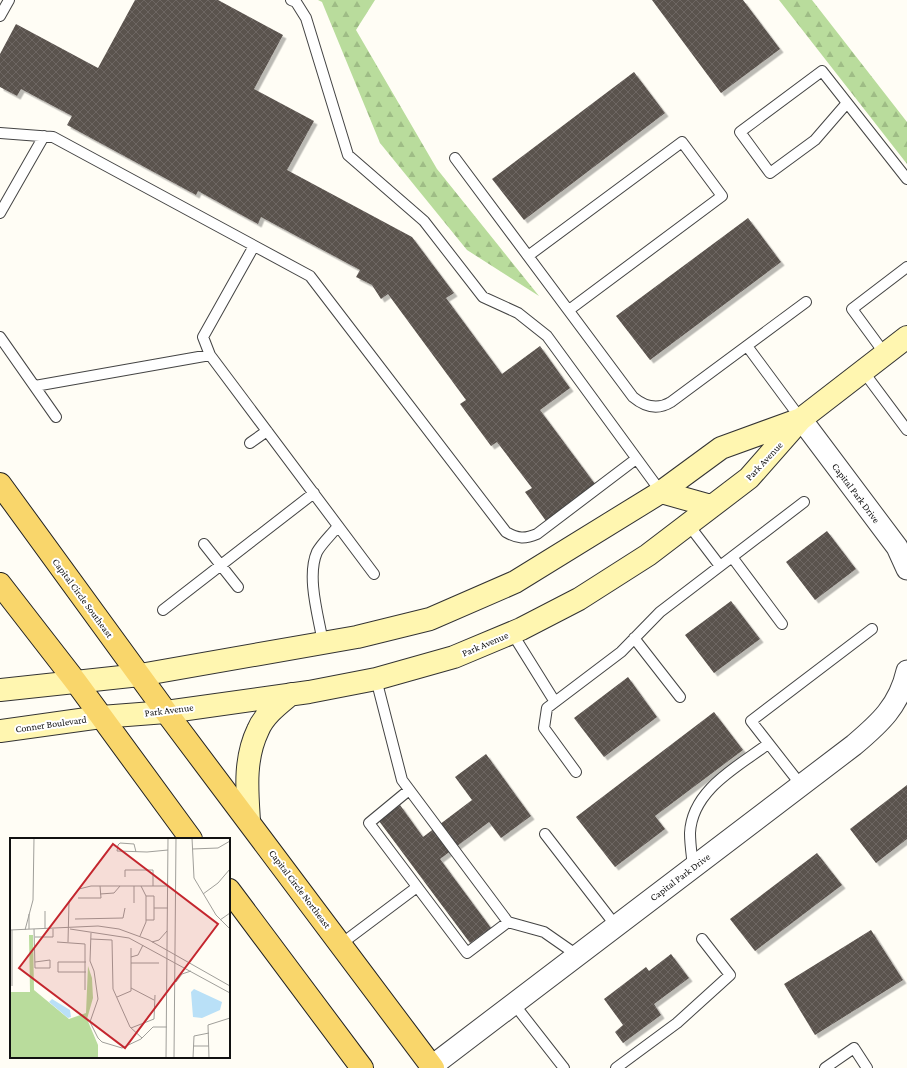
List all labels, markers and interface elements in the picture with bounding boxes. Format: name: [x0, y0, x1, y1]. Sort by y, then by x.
street label: Park Avenue: [743, 439, 785, 483]
street label: Capital Park Drive: [830, 461, 882, 526]
street label: Capital Circle Southeast: [50, 556, 116, 640]
street label: Park Avenue: [460, 629, 510, 659]
street label: Park Avenue: [144, 701, 195, 718]
street label: Conner Boulevard: [15, 713, 88, 734]
inset map: [10, 838, 230, 1058]
street label: Capital Circle Northeast: [267, 848, 334, 931]
street label: Capital Park Drive: [648, 851, 713, 903]

